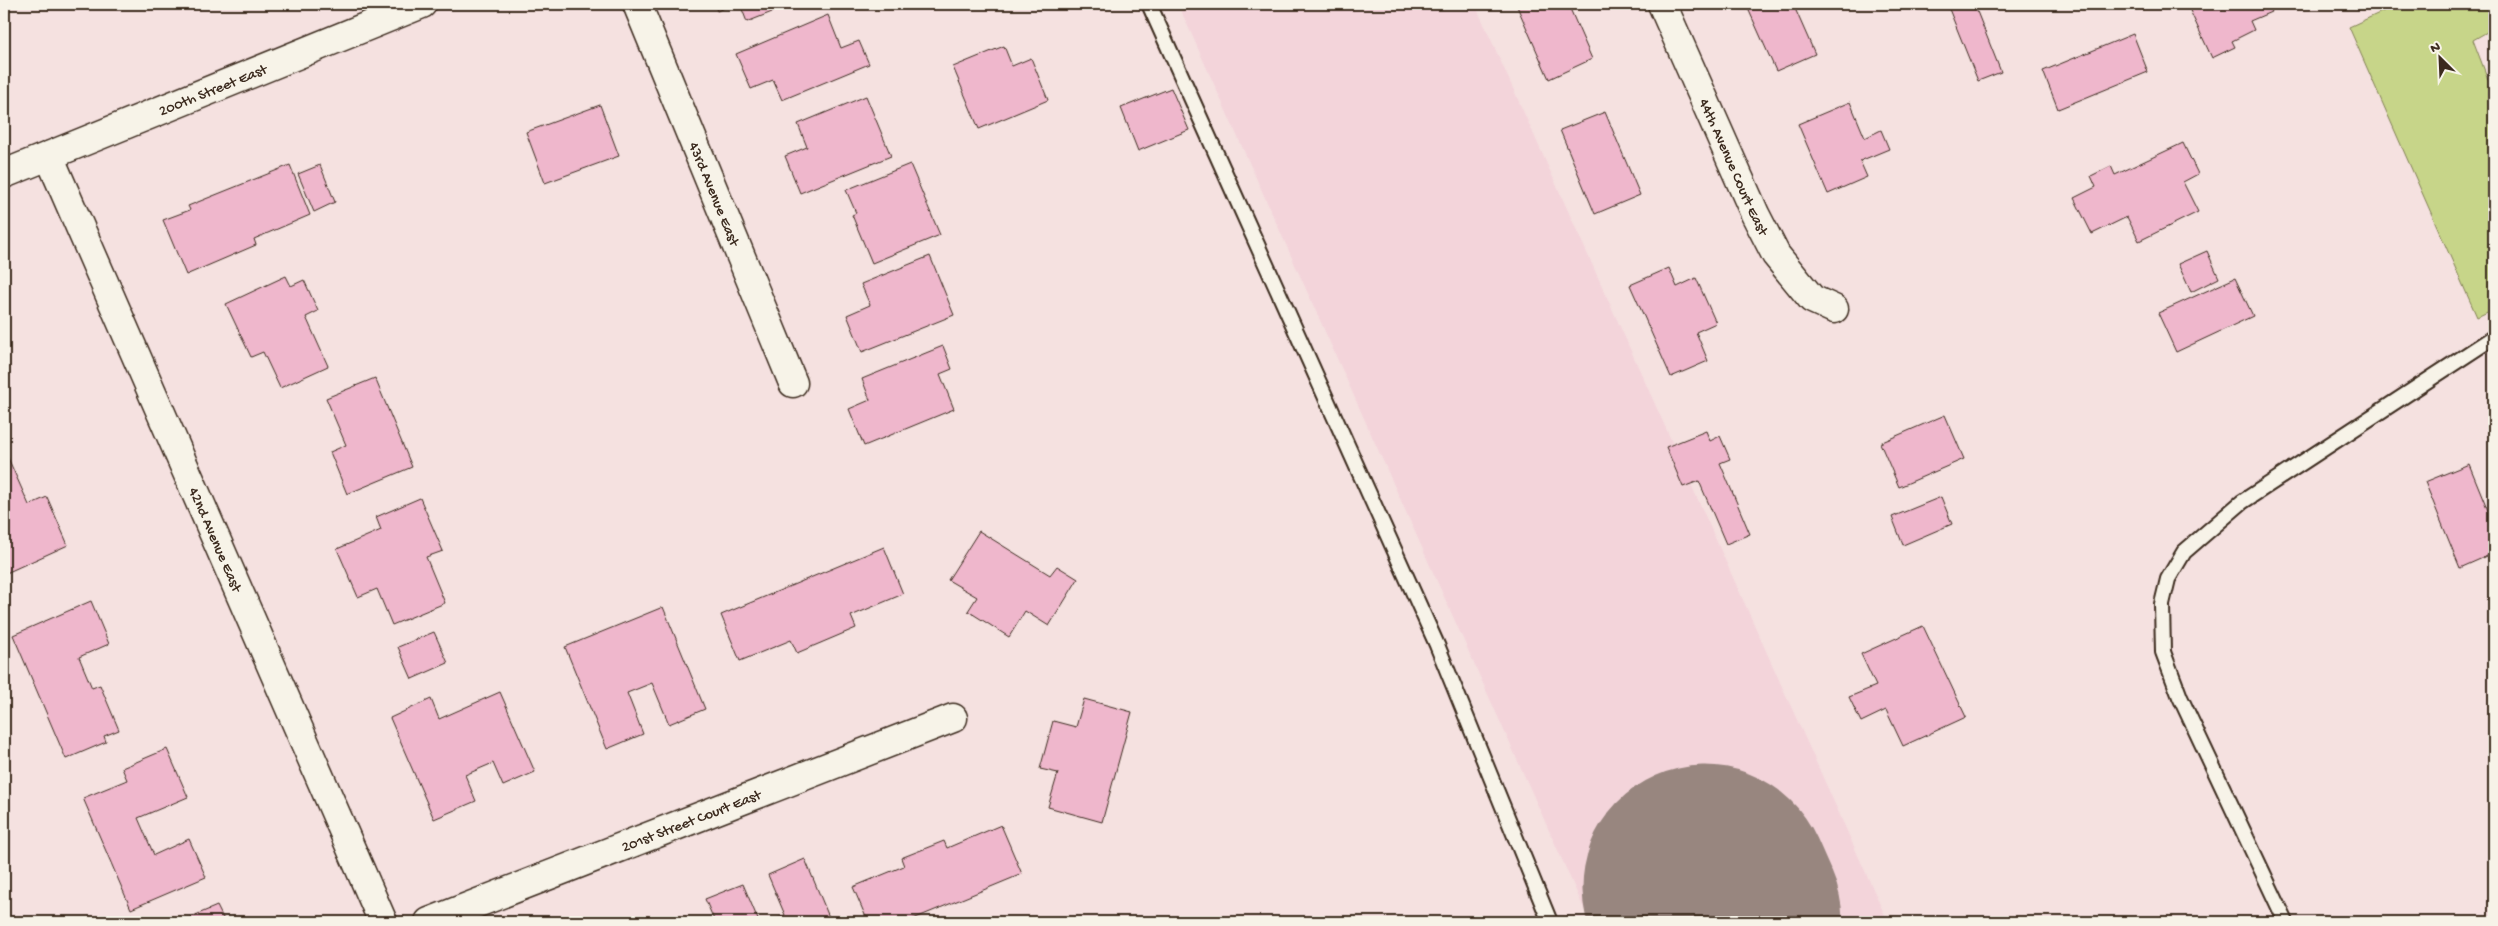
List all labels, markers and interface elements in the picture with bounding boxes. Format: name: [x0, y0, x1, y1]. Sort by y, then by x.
north arrow: [2416, 32, 2466, 82]
text: N: [2428, 39, 2443, 58]
street label: 200th Street East: [156, 60, 272, 121]
street label: 44th Avenue Court East: [1694, 96, 1772, 241]
street label: 43rd Avenue East: [684, 140, 743, 251]
street label: 42nd Avenue East: [184, 485, 246, 597]
street label: 201st Street Court East: [619, 786, 766, 857]

